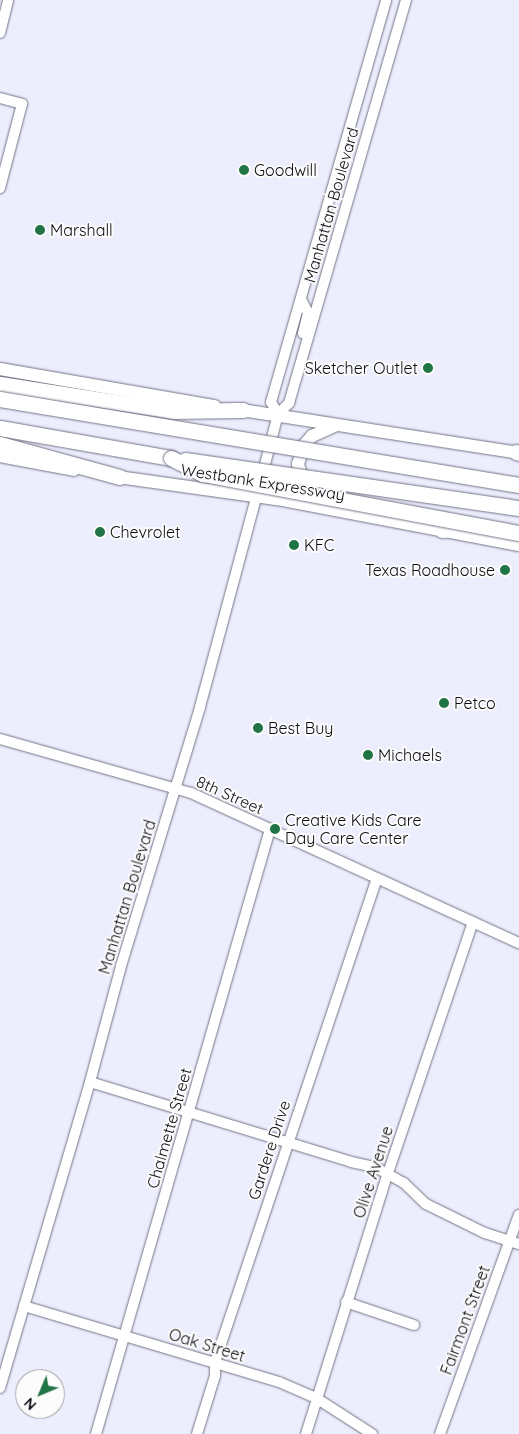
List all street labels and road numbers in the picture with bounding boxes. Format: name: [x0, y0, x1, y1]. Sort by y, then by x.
street label: Manhattan Boulevard: [300, 125, 362, 285]
street label: Westbank Expressway: [180, 460, 346, 504]
street label: 8th Street: [194, 772, 266, 818]
street label: Manhattan Boulevard: [94, 817, 160, 977]
street label: Chalmette Street: [143, 1066, 195, 1190]
street label: Gardere Drive: [244, 1098, 294, 1202]
street label: Olive Avenue: [349, 1123, 397, 1221]
street label: Fairmont Street: [436, 1263, 494, 1377]
street label: Oak Street: [167, 1324, 247, 1366]

